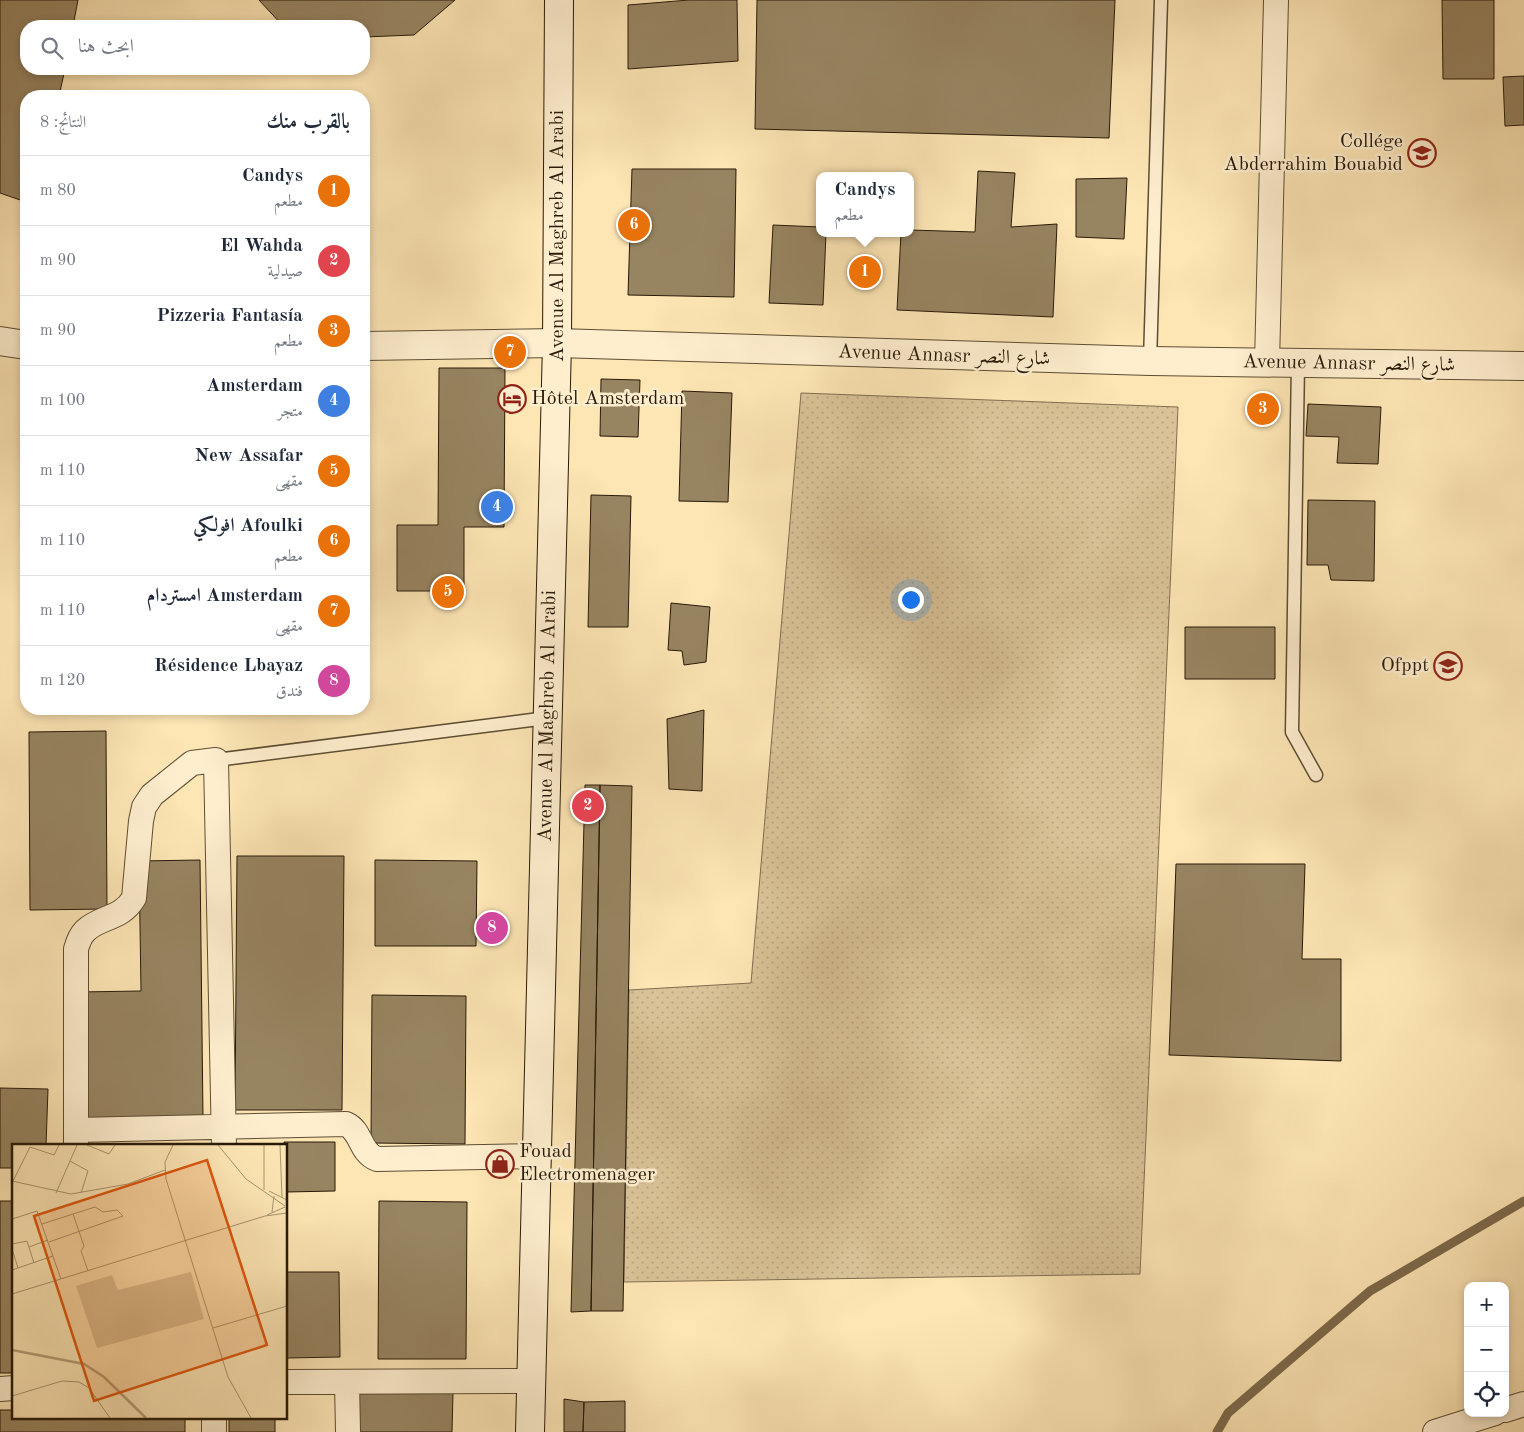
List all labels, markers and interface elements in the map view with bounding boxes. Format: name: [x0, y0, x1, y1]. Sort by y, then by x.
search box: [20, 20, 370, 75]
icon: search: [38, 34, 66, 62]
text: ابحث هنا: [78, 38, 134, 57]
street label: Avenue Al Maghreb Al Arabi: [548, 110, 568, 362]
text: بالقرب منك: [267, 112, 350, 133]
text: النتائج: 8: [40, 115, 86, 131]
place label: Collége Abderrahim Bouabid: [1223, 132, 1403, 175]
school or university icon: Collége Abderrahim Bouabid: [1407, 138, 1437, 168]
text: Candys: [242, 167, 303, 186]
popup: [816, 172, 914, 237]
text: Candys: [834, 181, 896, 200]
text: 80 m: [40, 183, 76, 199]
text: 1: [329, 183, 339, 199]
text: مطعم: [274, 194, 303, 210]
pin: 6: [618, 206, 650, 244]
text: مطعم: [834, 208, 864, 224]
text: El Wahda: [220, 237, 303, 256]
text: 90 m: [40, 253, 76, 269]
text: 2: [329, 253, 339, 269]
pin: 1: [849, 253, 881, 291]
text: صيدلية: [268, 264, 303, 280]
text: Pizzeria Fantasía: [156, 307, 303, 326]
text: 90 m: [40, 323, 76, 339]
text: 3: [329, 323, 339, 339]
pin: 7: [494, 333, 526, 371]
text: مطعم: [274, 334, 303, 350]
street label: Avenue Annasr شارع النصر: [837, 342, 1051, 376]
street label: Avenue Annasr شارع النصر: [1242, 352, 1456, 382]
text: Amsterdam: [206, 377, 303, 396]
hotel icon: Hôtel Amsterdam: [497, 384, 527, 414]
place label: Hôtel Amsterdam: [531, 389, 684, 409]
pin: 3: [1247, 390, 1279, 428]
text: 100 m: [40, 393, 85, 409]
text: 4: [329, 393, 339, 409]
text: متجر: [278, 404, 303, 420]
text: New Assafar: [195, 447, 303, 466]
text: 110 m: [40, 463, 85, 479]
text: 5: [329, 463, 339, 479]
text: مقهى: [275, 474, 303, 490]
pin: 4: [481, 488, 513, 526]
text: Afoulki افولكي: [193, 517, 303, 536]
text: 110 m: [40, 533, 85, 549]
text: 6: [329, 533, 339, 549]
text: مطعم: [274, 549, 303, 565]
pin: 5: [432, 573, 464, 611]
text: Amsterdam امستردام: [147, 587, 303, 606]
your location: [898, 587, 924, 613]
street label: Avenue Al Maghreb Al Arabi: [536, 590, 560, 842]
text: 110 m: [40, 603, 85, 619]
text: 7: [329, 603, 339, 619]
text: مقهى: [275, 619, 303, 635]
school or university icon: Ofppt: [1433, 651, 1463, 681]
place label: Ofppt: [1381, 656, 1429, 676]
text: Résidence Lbayaz: [154, 657, 303, 676]
text: 120 m: [40, 673, 85, 689]
text: 8: [329, 673, 339, 689]
text: فندق: [276, 684, 303, 700]
pin: 2: [572, 787, 604, 825]
pin: 8: [476, 909, 508, 947]
place label: Fouad Electromenager: [519, 1142, 655, 1185]
inset map: [12, 1144, 288, 1420]
shop icon: Fouad Electromenager: [485, 1149, 515, 1179]
map controls: [1464, 1282, 1509, 1417]
button: +: [1464, 1282, 1509, 1327]
button: −: [1464, 1327, 1509, 1372]
button: locate: [1464, 1372, 1509, 1417]

